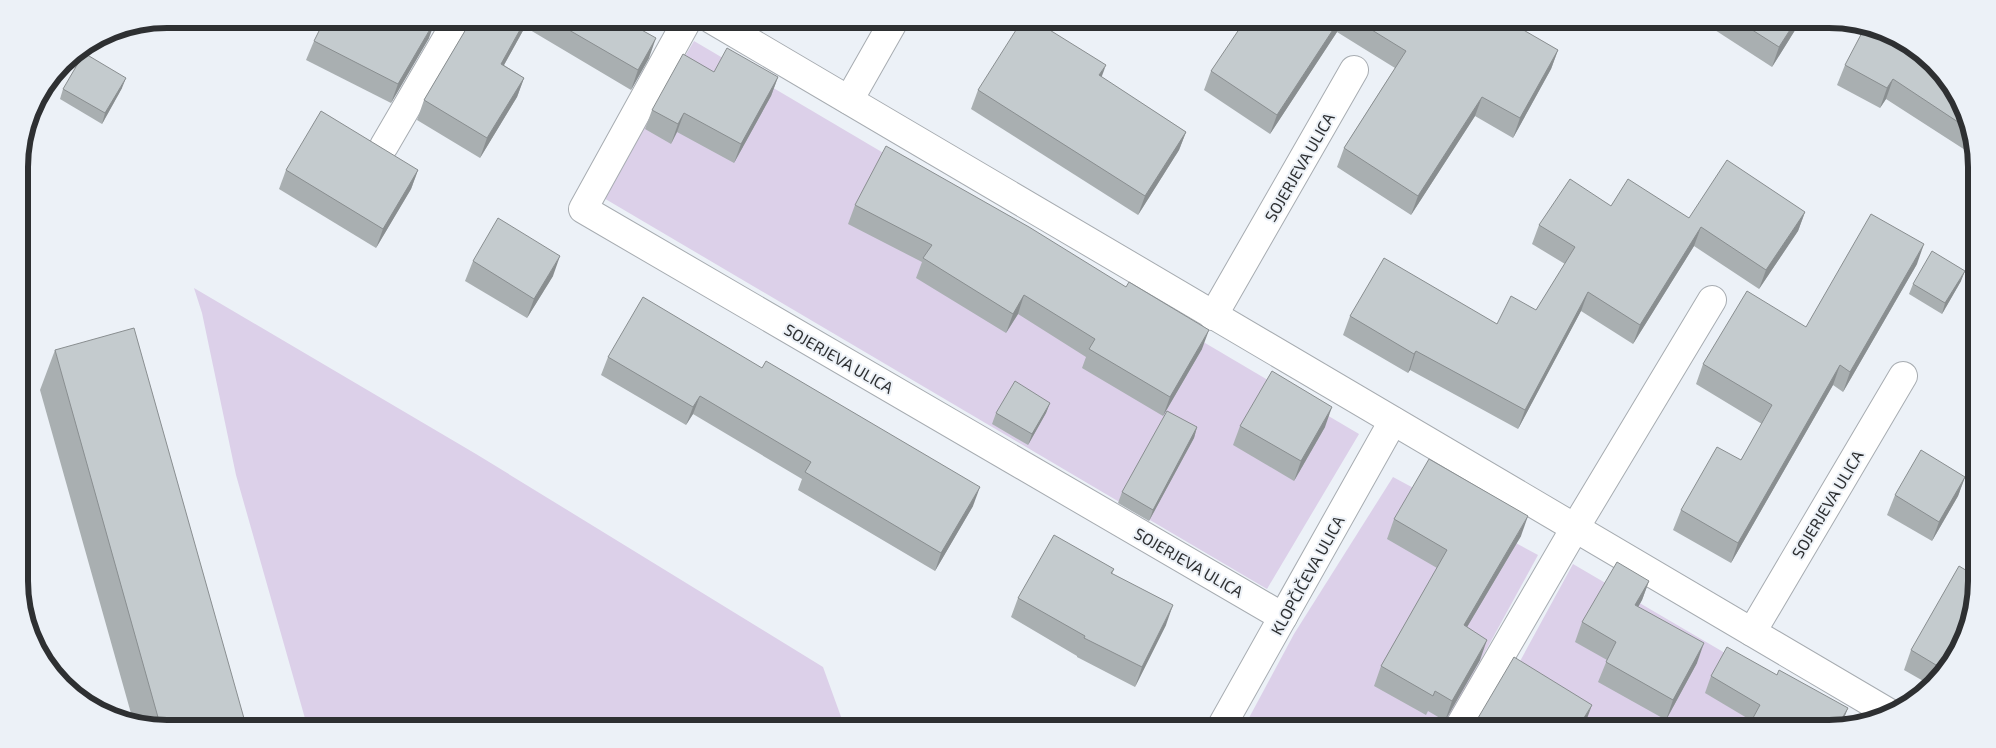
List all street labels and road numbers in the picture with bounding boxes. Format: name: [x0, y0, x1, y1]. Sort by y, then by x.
street label: SOJERJEVA ULICA: [1260, 109, 1338, 225]
street label: SOJERJEVA ULICA: [781, 319, 897, 397]
street label: SOJERJEVA ULICA: [1787, 447, 1867, 561]
street label: KLOPČIČEVA ULICA: [1266, 512, 1348, 638]
street label: SOJERJEVA ULICA: [1131, 523, 1247, 601]

